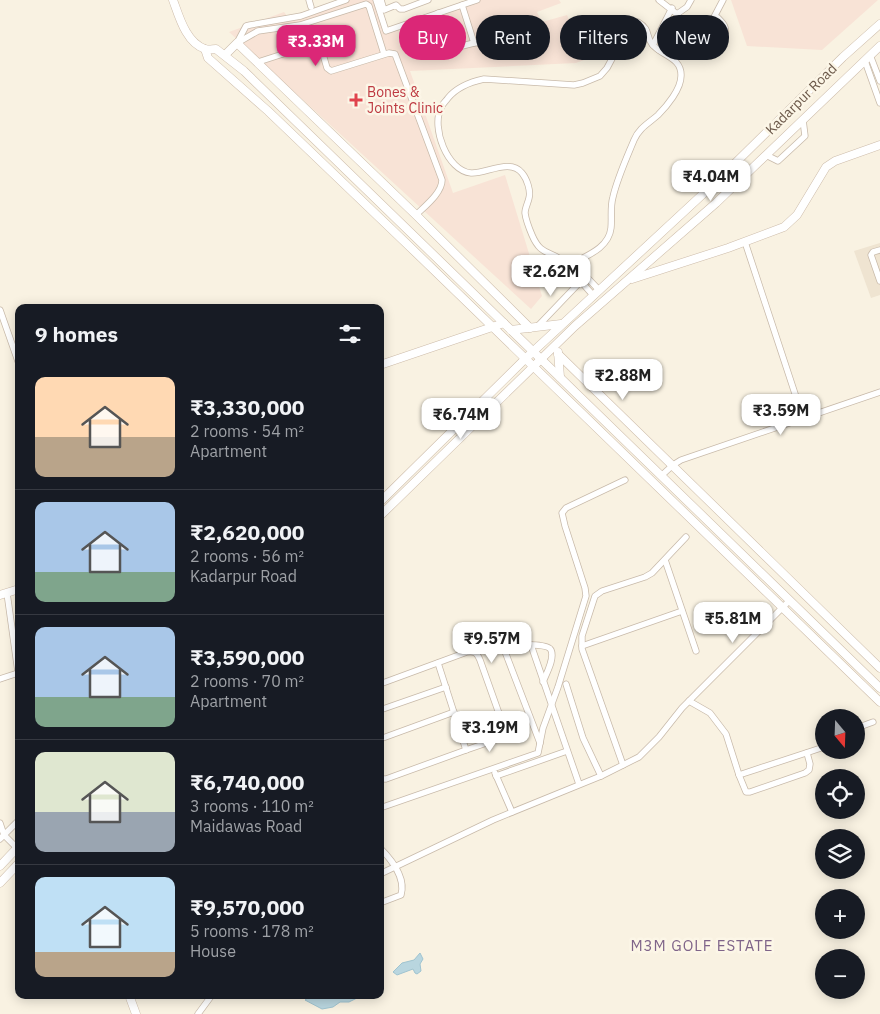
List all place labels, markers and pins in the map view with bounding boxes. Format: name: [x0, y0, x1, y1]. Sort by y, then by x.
pin: ₹3.33M: [275, 24, 357, 67]
place label: Bones & Joints Clinic: [367, 83, 443, 117]
marker: Bones & Joints Clinic: [349, 93, 363, 107]
pin: ₹4.04M: [670, 160, 752, 202]
pin: ₹2.62M: [510, 254, 592, 297]
pin: ₹2.88M: [582, 358, 664, 401]
pin: ₹3.59M: [740, 394, 822, 436]
pin: ₹6.74M: [420, 398, 502, 440]
pin: ₹5.81M: [692, 602, 774, 644]
pin: ₹9.57M: [451, 622, 533, 664]
pin: ₹3.19M: [449, 710, 531, 753]

